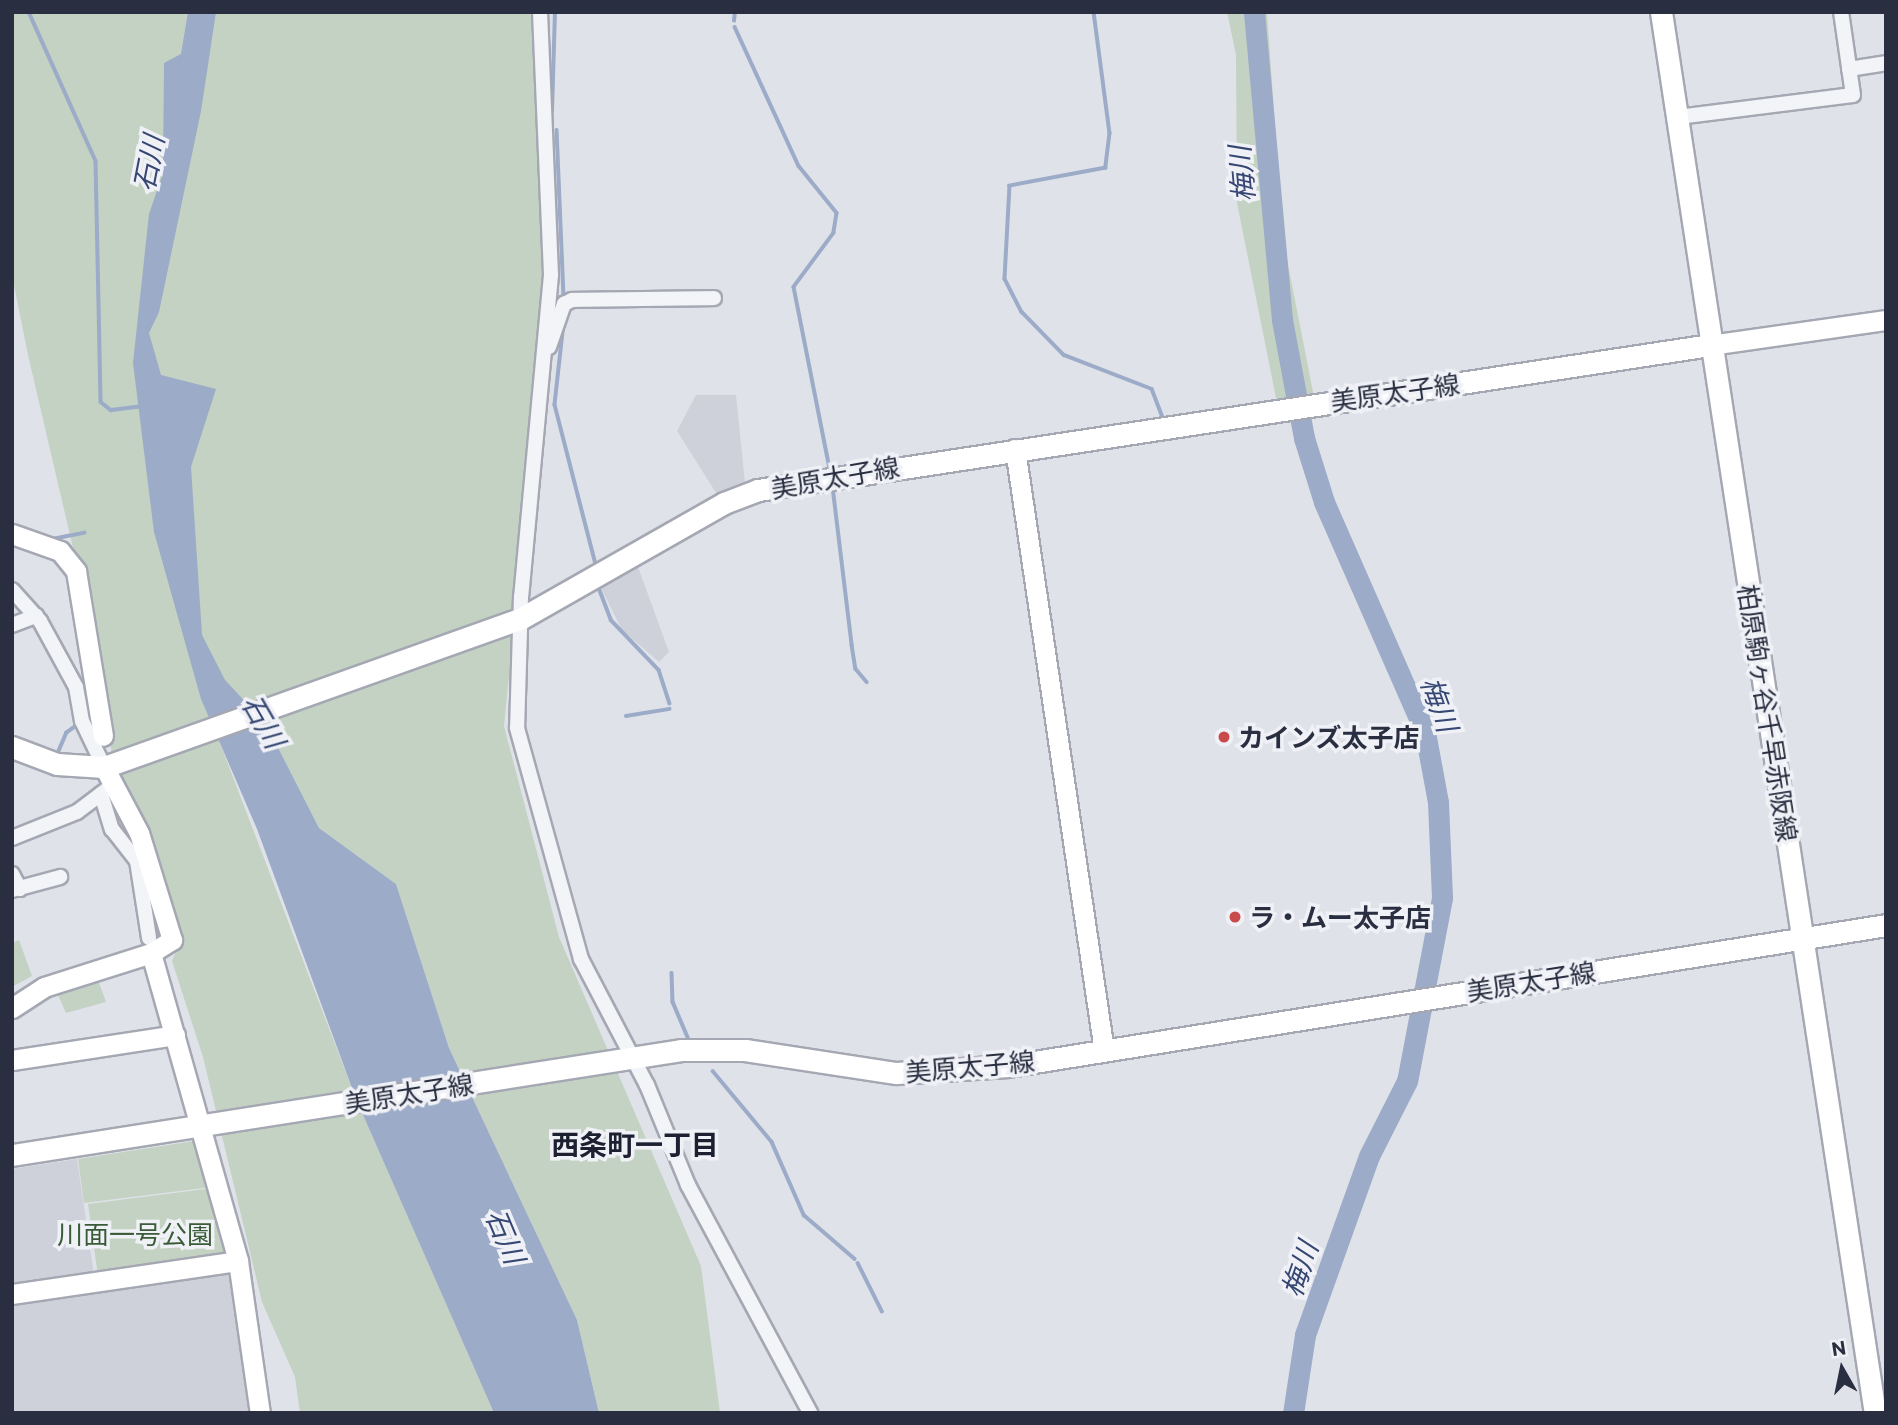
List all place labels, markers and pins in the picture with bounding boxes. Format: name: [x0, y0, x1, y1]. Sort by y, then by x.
place label: カインズ太子店: [1238, 721, 1420, 753]
marker: カインズ太子店: [1216, 729, 1232, 745]
place label: ラ・ムー太子店: [1249, 901, 1431, 933]
marker: ラ・ムー太子店: [1227, 909, 1243, 925]

